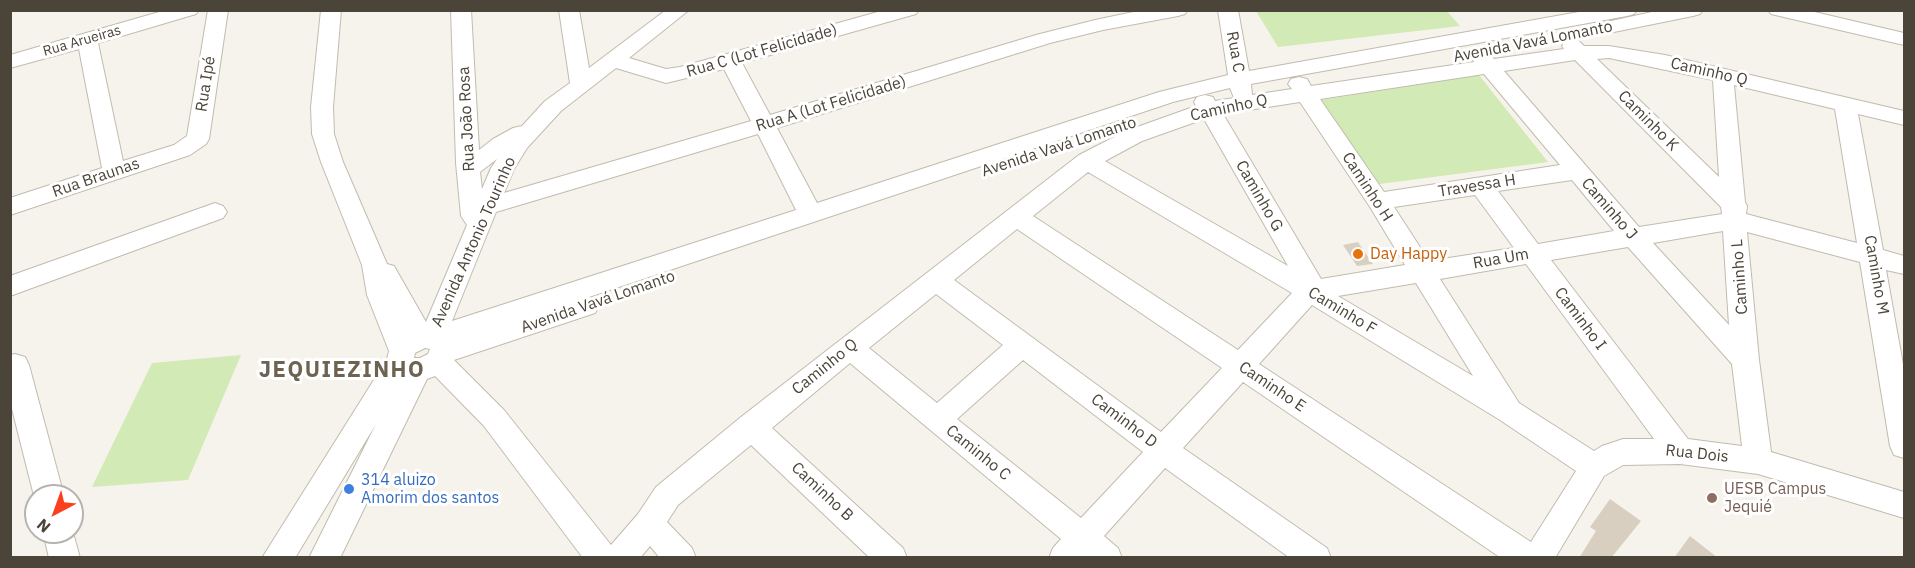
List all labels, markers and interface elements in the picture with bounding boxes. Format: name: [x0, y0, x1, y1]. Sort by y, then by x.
street label: Avenida Vavá Lomanto: [1452, 17, 1614, 67]
street label: Rua C (Lot Felicidade): [684, 20, 840, 82]
street label: Rua Arueiras: [41, 22, 123, 60]
street label: Rua C: [1222, 30, 1248, 74]
street label: Caminho Q: [1669, 54, 1749, 90]
street label: Rua Ipé: [192, 55, 220, 113]
street label: Rua João Rosa: [455, 66, 479, 172]
street label: Rua A (Lot Felicidade): [753, 72, 909, 136]
street label: Caminho K: [1614, 87, 1682, 155]
street label: Caminho Q: [1189, 90, 1269, 126]
street label: Avenida Vavá Lomanto: [979, 113, 1139, 181]
street label: Caminho H: [1338, 149, 1396, 225]
street label: Rua Braunas: [50, 154, 142, 202]
street label: Avenida Antonio Tourinho: [428, 154, 520, 330]
street label: Caminho G: [1231, 157, 1287, 235]
street label: Travessa H: [1437, 170, 1517, 202]
street label: Caminho J: [1577, 174, 1641, 244]
street label: Caminho M: [1860, 234, 1892, 316]
street label: Caminho L: [1728, 239, 1752, 315]
place label: Day Happy: [1370, 244, 1447, 264]
street label: Rua Um: [1472, 245, 1530, 273]
marker: Day Happy: [1351, 247, 1365, 261]
street label: Avenida Vavá Lomanto: [518, 267, 678, 337]
street label: Caminho F: [1304, 283, 1380, 339]
street label: Caminho I: [1550, 284, 1610, 354]
street label: Caminho Q: [788, 335, 862, 399]
district label: JEQUIEZINHO: [259, 358, 425, 384]
street label: Caminho E: [1235, 358, 1309, 416]
street label: Caminho D: [1087, 390, 1161, 452]
street label: Caminho C: [942, 421, 1014, 485]
street label: Rua Dois: [1665, 441, 1729, 467]
street label: Caminho B: [787, 458, 857, 526]
place label: 314 aluizo Amorim dos santos: [361, 470, 499, 508]
place label: UESB Campus Jequié: [1724, 479, 1826, 517]
marker: 314 aluizo Amorim dos santos: [342, 482, 356, 496]
north arrow: [24, 484, 84, 544]
marker: UESB Campus Jequié: [1705, 491, 1719, 505]
text: N: [33, 515, 54, 537]

